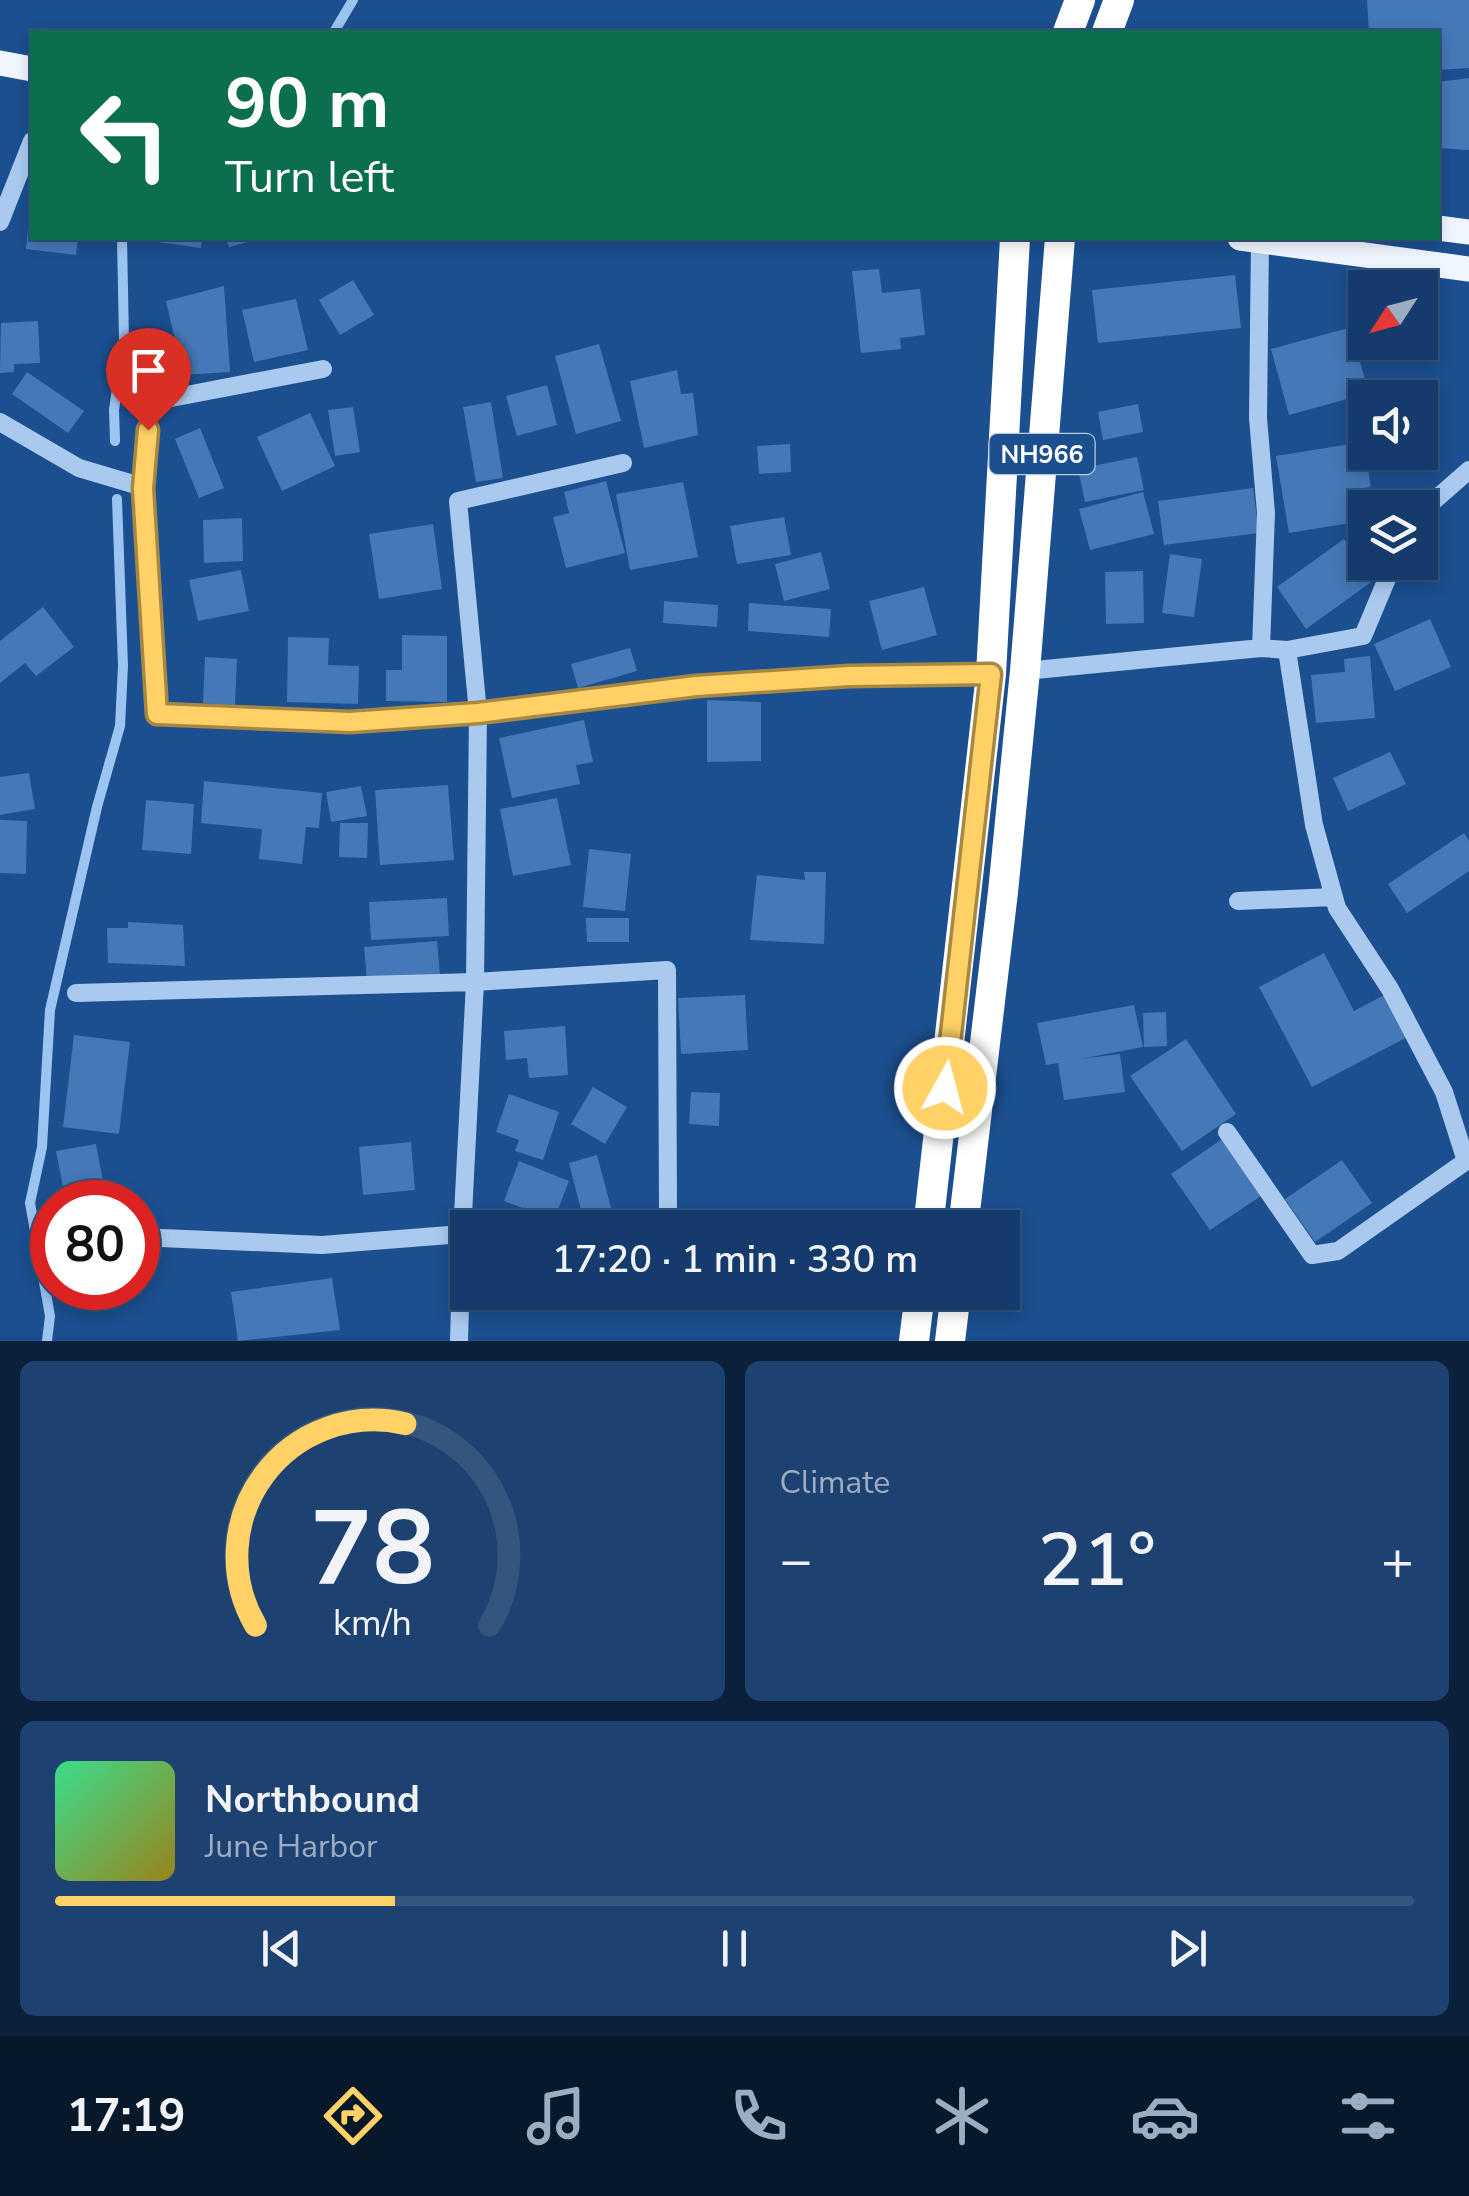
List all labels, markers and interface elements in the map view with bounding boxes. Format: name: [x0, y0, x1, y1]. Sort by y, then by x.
text: 90 m: [225, 56, 389, 152]
icon: left: [60, 70, 190, 200]
text: Turn left: [225, 147, 394, 208]
north arrow: [1348, 270, 1438, 360]
map controls: [1348, 270, 1438, 580]
pin: [106, 328, 191, 431]
icon: arrive: [121, 343, 176, 398]
button: sound: [1348, 380, 1438, 470]
road number: NH966: [990, 434, 1094, 474]
button: layers: [1348, 490, 1438, 580]
position arrow: [893, 1036, 997, 1140]
speed limit sign: 80: [30, 1180, 160, 1310]
text: 17:20 · 1 min · 330 m: [552, 1234, 918, 1285]
text: Climate: [780, 1461, 890, 1504]
text: 78: [310, 1478, 435, 1620]
text: 21°: [1038, 1509, 1156, 1611]
text: −: [780, 1523, 813, 1598]
text: +: [1381, 1523, 1414, 1598]
text: km/h: [333, 1599, 412, 1648]
text: Northbound: [205, 1774, 420, 1825]
text: June Harbor: [205, 1825, 377, 1868]
icon: previous: [254, 1921, 309, 1976]
icon: pause: [707, 1921, 762, 1976]
icon: next: [1160, 1921, 1215, 1976]
icon: directions: [318, 2081, 388, 2151]
icon: music: [521, 2081, 591, 2151]
icon: phone: [724, 2081, 794, 2151]
icon: climate: [927, 2081, 997, 2151]
icon: car: [1130, 2081, 1200, 2151]
icon: filters: [1333, 2081, 1403, 2151]
text: 17:19: [66, 2086, 186, 2147]

